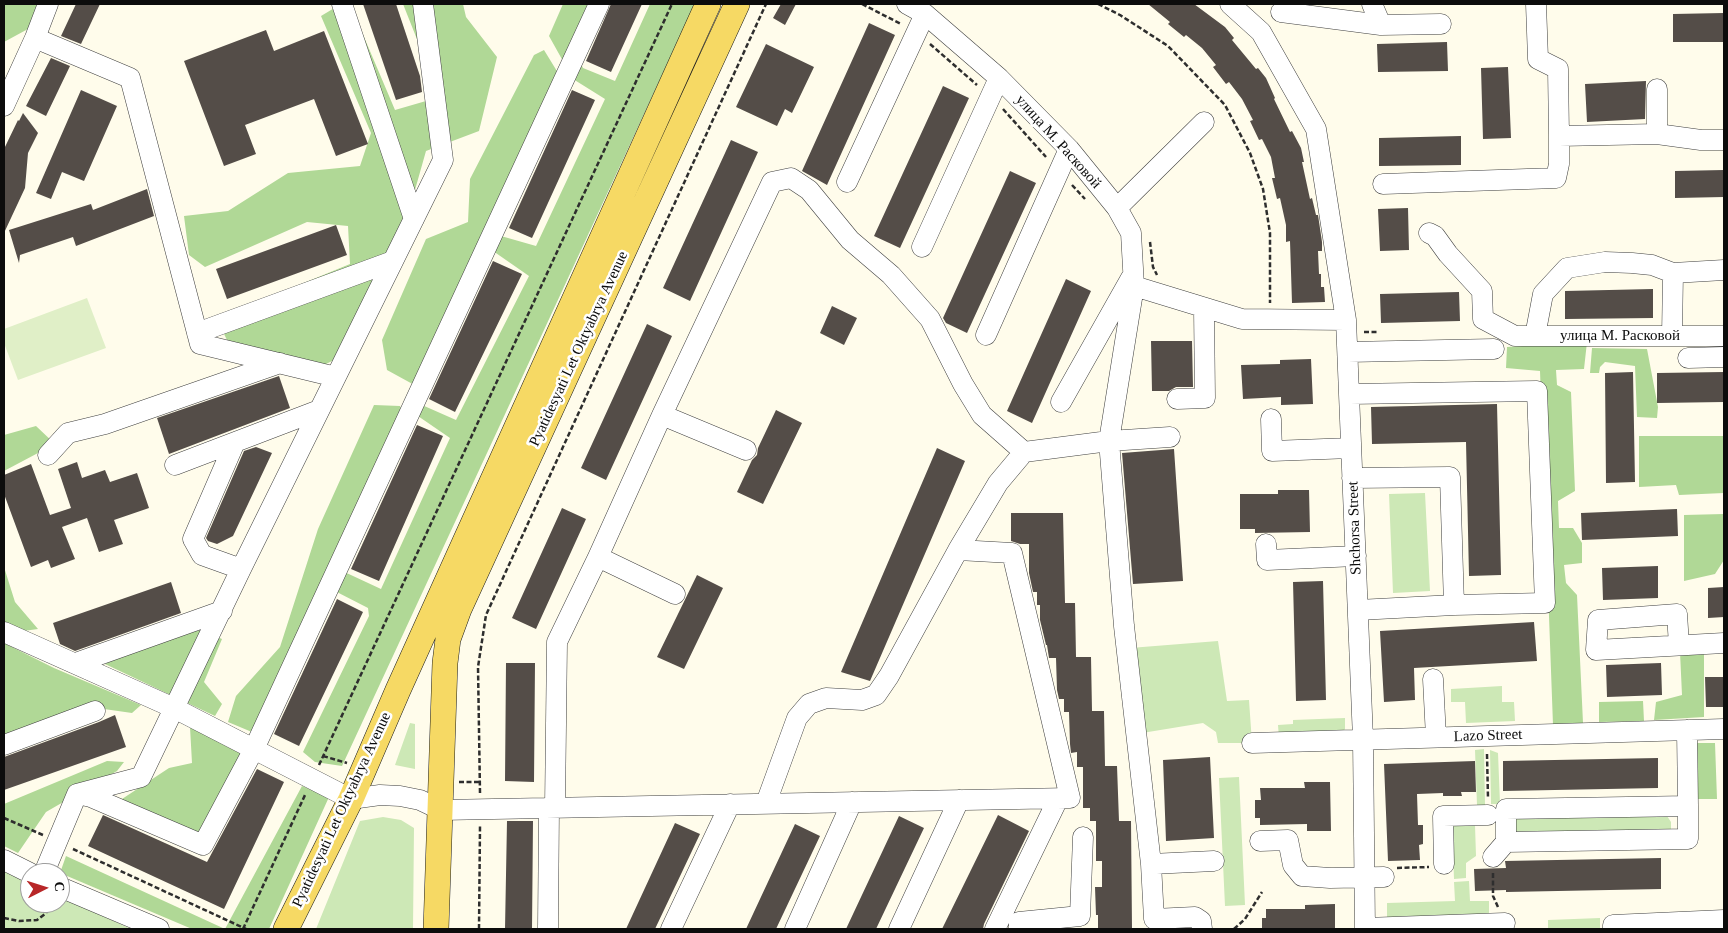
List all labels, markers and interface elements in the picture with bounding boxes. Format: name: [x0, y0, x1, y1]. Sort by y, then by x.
street label: улица М. Расковой: [1011, 91, 1105, 193]
street label: Pyatidesyati Let Oktyabrya Avenue: [526, 248, 632, 450]
street label: улица М. Расковой: [1560, 327, 1680, 345]
street label: Shchorsa Street: [1344, 481, 1366, 575]
street label: Pyatidesyati Let Oktyabrya Avenue: [289, 709, 395, 911]
street label: Lazo Street: [1453, 726, 1523, 746]
north arrow: [20, 863, 70, 913]
text: С: [52, 881, 67, 892]

